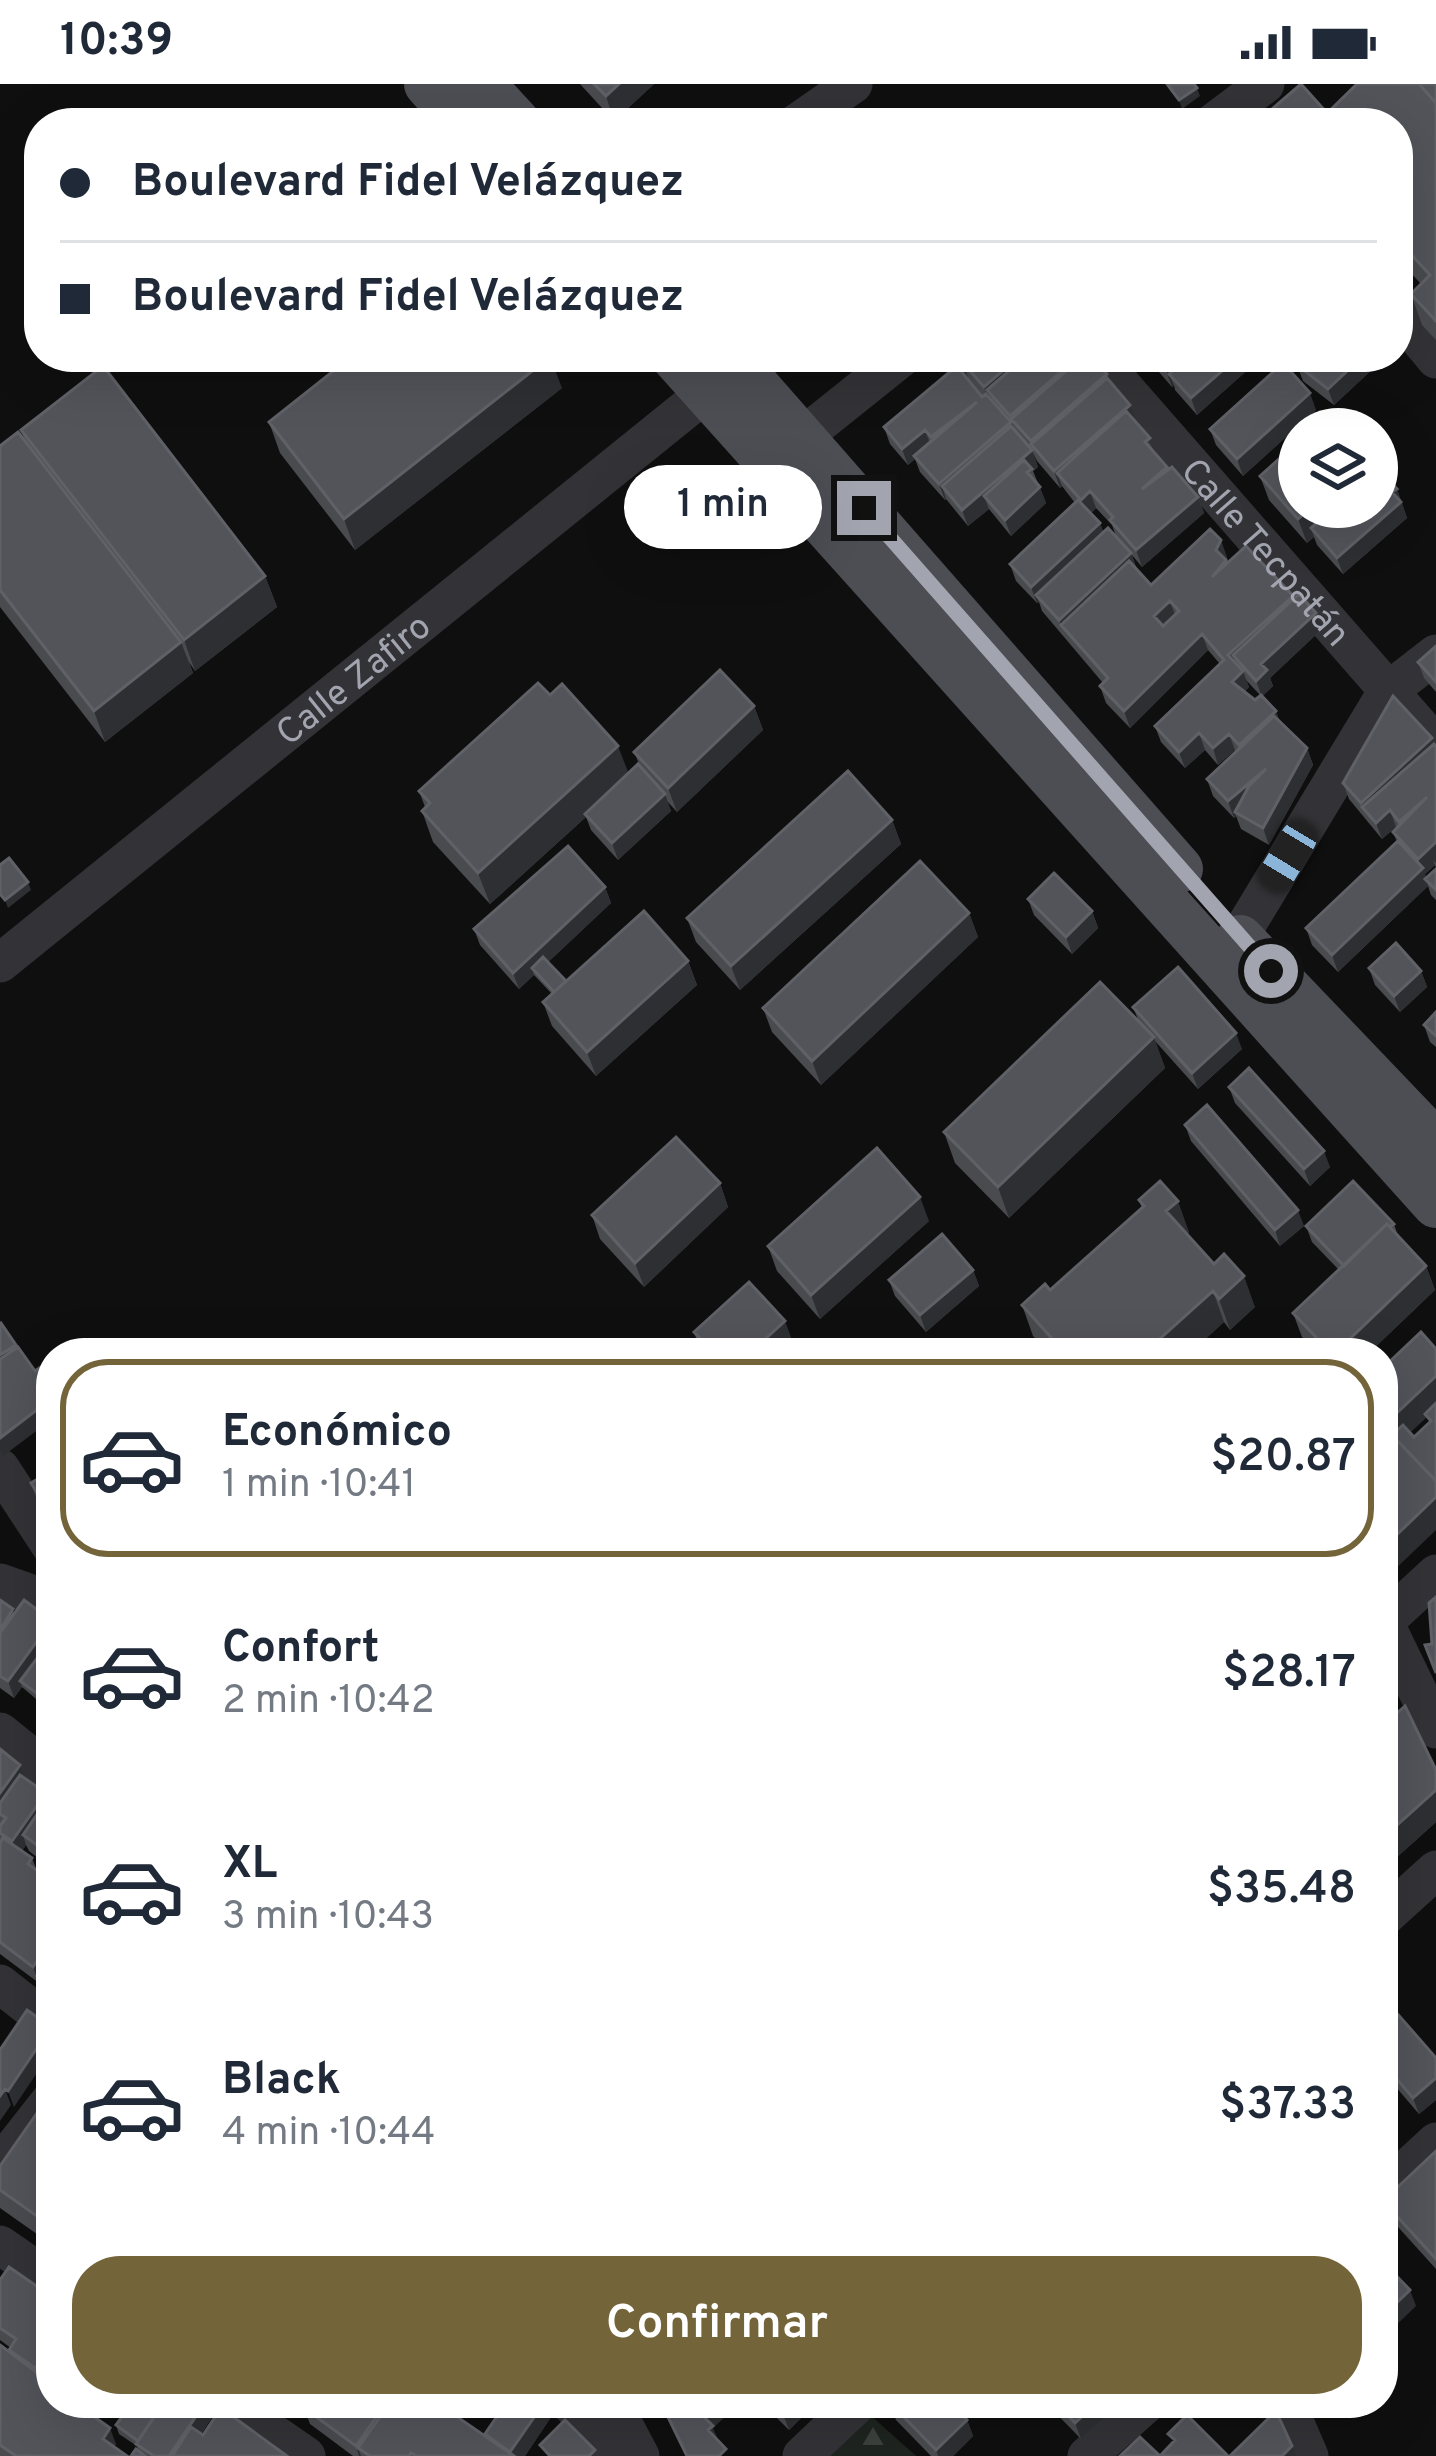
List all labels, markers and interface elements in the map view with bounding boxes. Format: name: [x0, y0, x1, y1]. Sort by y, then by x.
text: 10:39: [60, 14, 173, 71]
text: Boulevard Fidel Velázquez: [132, 155, 684, 212]
text: Boulevard Fidel Velázquez: [132, 270, 684, 327]
map controls: [1278, 408, 1398, 528]
button: layers: [1278, 408, 1398, 528]
street label: Calle Tecpatán: [1169, 450, 1359, 658]
callout: 1 min: [624, 466, 822, 550]
route end: [837, 481, 891, 535]
text: 1 min: [677, 482, 769, 531]
street label: Calle Zafiro: [268, 605, 442, 758]
car: [1254, 816, 1322, 896]
route start: [1244, 944, 1298, 998]
icon: car: [78, 1404, 186, 1512]
text: Económico: [222, 1405, 452, 1462]
text: $20.87: [1210, 1430, 1356, 1487]
text: 1 min · 10:41: [222, 1462, 416, 1511]
icon: car: [78, 1620, 186, 1728]
text: Confort: [222, 1621, 379, 1678]
text: $28.17: [1222, 1646, 1356, 1703]
text: 2 min · 10:42: [222, 1678, 435, 1727]
icon: car: [78, 1836, 186, 1944]
text: XL: [222, 1837, 277, 1894]
text: $35.48: [1207, 1862, 1356, 1919]
text: 3 min · 10:43: [222, 1894, 434, 1943]
icon: car: [78, 2052, 186, 2160]
text: Black: [222, 2053, 341, 2110]
text: $37.33: [1219, 2078, 1356, 2135]
text: 4 min · 10:44: [222, 2110, 435, 2159]
button: Confirmar: [72, 2256, 1362, 2394]

